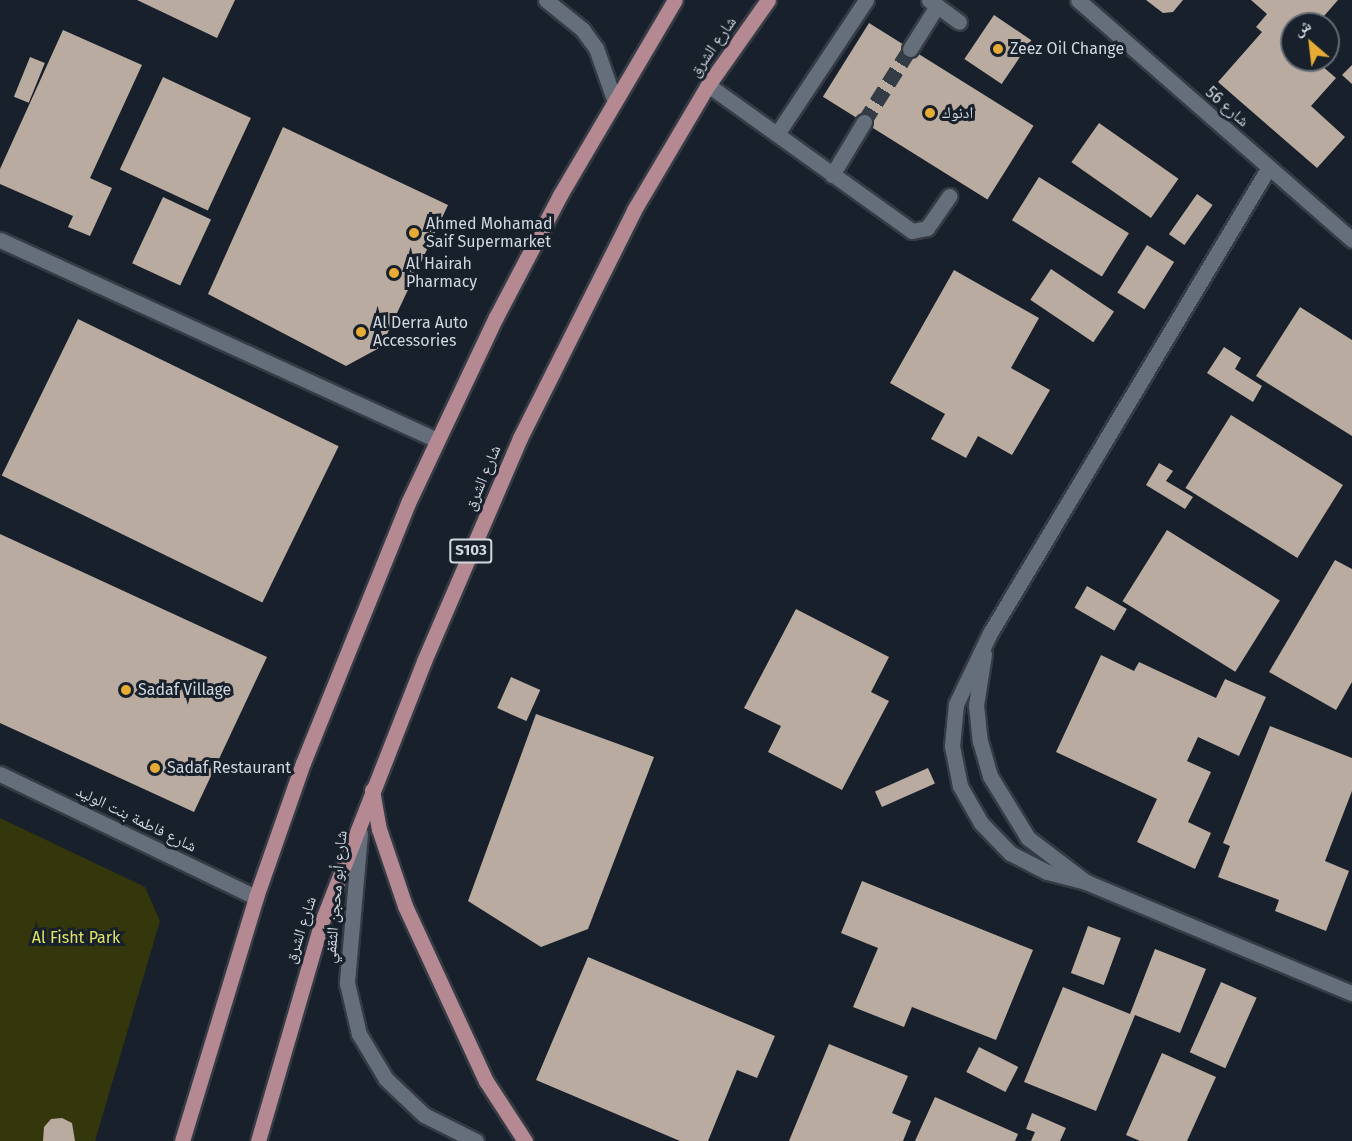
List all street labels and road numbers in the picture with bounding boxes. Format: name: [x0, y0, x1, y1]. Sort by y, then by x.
street label: شارع الشرق: [685, 13, 741, 81]
street label: شارع 56: [1201, 83, 1253, 131]
street label: شارع الشرق: [461, 442, 505, 514]
road number: S103: [448, 539, 494, 563]
street label: شارع فاطمة بنت الوليد: [73, 781, 199, 857]
street label: شارع أبو محجن الثقفي: [321, 830, 351, 964]
street label: شارع الشرق: [281, 894, 321, 966]

